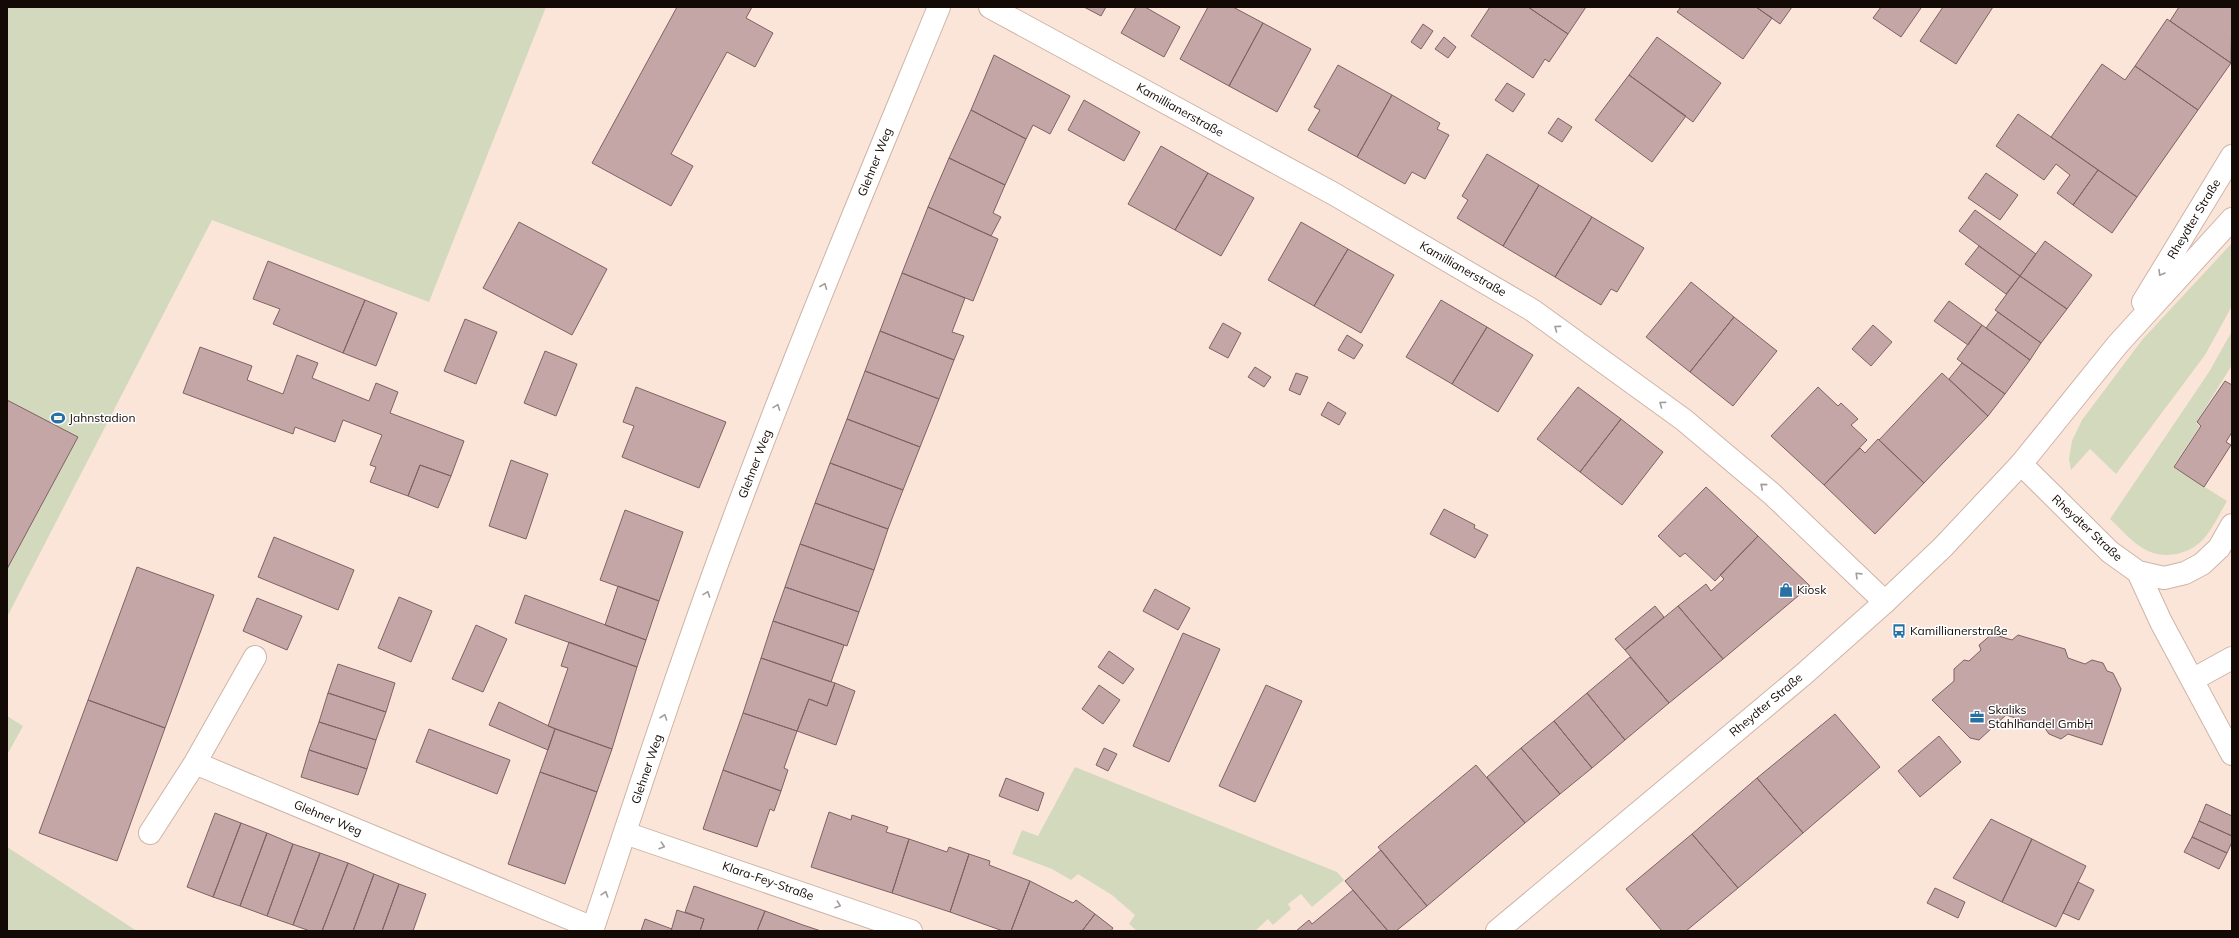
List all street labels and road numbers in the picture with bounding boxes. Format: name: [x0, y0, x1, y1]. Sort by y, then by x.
street label: Kamillianerstraße: [1134, 79, 1227, 140]
street label: Glehner Weg: [854, 125, 895, 198]
street label: Rheydter Straße: [2164, 176, 2223, 261]
street label: Kamillianerstraße: [1417, 238, 1509, 299]
street label: Glehner Weg: [735, 427, 775, 500]
street label: Rheydter Straße: [2049, 491, 2126, 564]
street label: Rheydter Straße: [1726, 670, 1805, 740]
street label: Glehner Weg: [628, 732, 665, 806]
street label: Glehner Weg: [292, 796, 365, 839]
street label: Klara-Fey-Straße: [721, 858, 816, 903]

